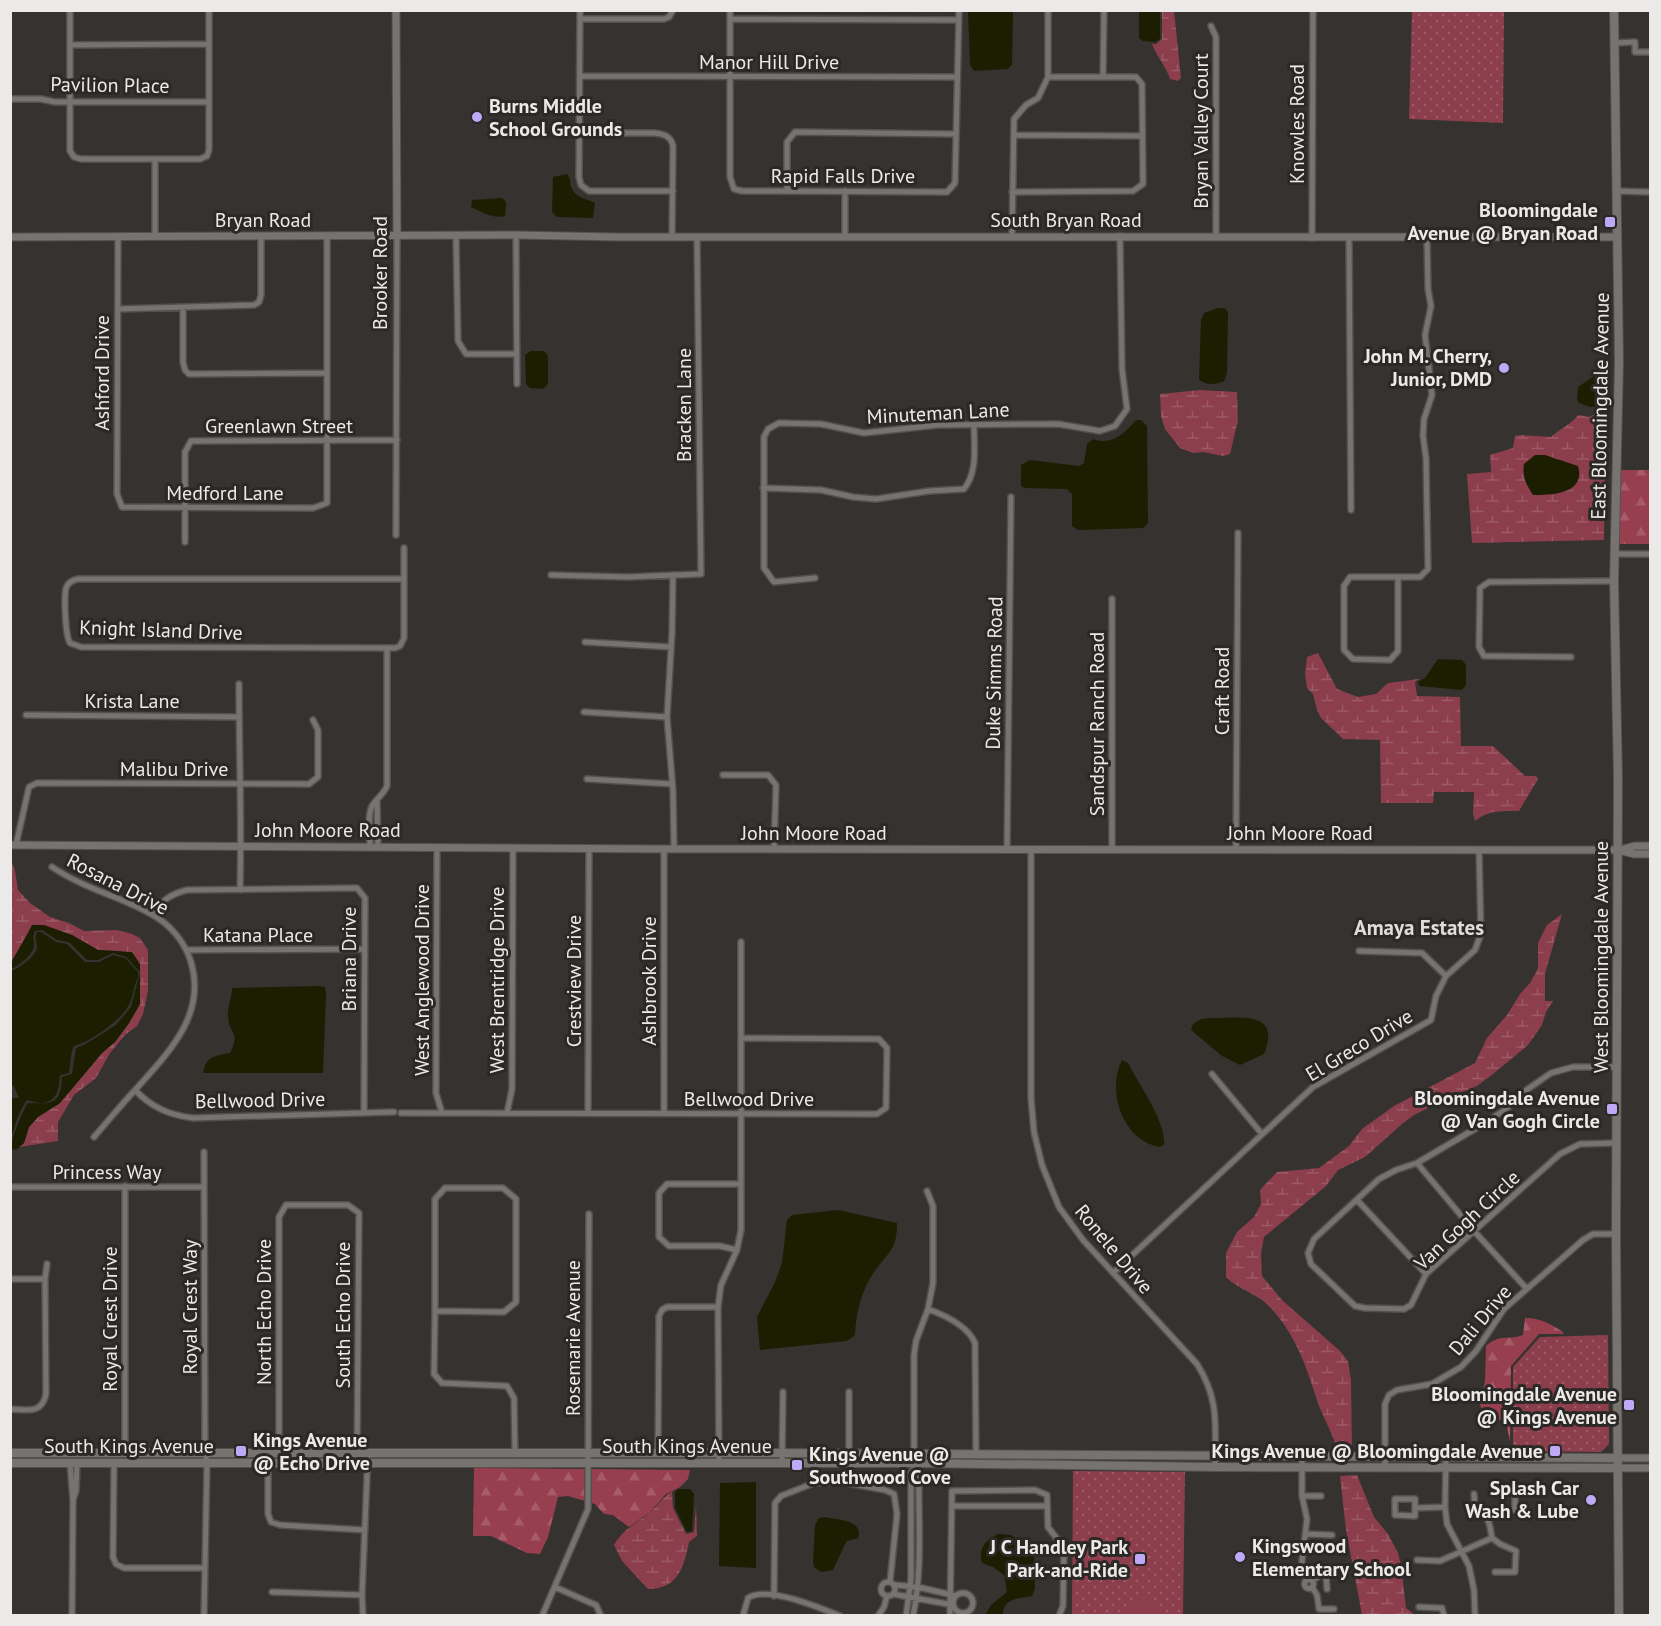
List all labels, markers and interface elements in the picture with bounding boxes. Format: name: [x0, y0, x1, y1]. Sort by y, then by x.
street label: Manor Hill Drive: [699, 49, 839, 75]
street label: Bryan Valley Court: [1188, 53, 1214, 209]
street label: Knowles Road: [1284, 64, 1310, 184]
street label: Pavilion Place: [50, 71, 170, 99]
place label: Burns Middle School Grounds: [489, 93, 622, 142]
marker: Burns Middle School Grounds: [470, 110, 484, 124]
street label: Rapid Falls Drive: [771, 163, 915, 189]
place label: Bloomingdale Avenue @ Bryan Road: [1408, 197, 1598, 246]
street label: Bryan Road: [215, 207, 311, 233]
street label: South Bryan Road: [990, 207, 1142, 233]
marker: Bloomingdale Avenue @ Bryan Road: [1603, 215, 1617, 229]
street label: Brooker Road: [367, 216, 393, 330]
street label: East Bloomingdale Avenue: [1585, 292, 1615, 520]
street label: Ashford Drive: [89, 315, 115, 431]
place label: John M. Cherry, Junior, DMD: [1363, 343, 1492, 392]
street label: Bracken Lane: [671, 348, 697, 462]
marker: John M. Cherry, Junior, DMD: [1497, 361, 1511, 375]
street label: Minuteman Lane: [866, 396, 1010, 430]
street label: Greenlawn Street: [205, 413, 353, 439]
street label: Medford Lane: [166, 480, 284, 506]
street label: Duke Simms Road: [980, 596, 1008, 750]
street label: Knight Island Drive: [79, 614, 243, 646]
street label: Sandspur Ranch Road: [1084, 632, 1110, 816]
street label: Craft Road: [1209, 647, 1235, 735]
street label: Krista Lane: [84, 688, 180, 714]
street label: Malibu Drive: [120, 756, 228, 782]
street label: John Moore Road: [254, 817, 401, 843]
street label: John Moore Road: [740, 820, 887, 846]
street label: John Moore Road: [1226, 820, 1373, 846]
street label: West Bloomingdale Avenue: [1588, 841, 1614, 1073]
street label: Rosana Drive: [63, 847, 173, 921]
street label: West Anglewood Drive: [409, 884, 435, 1076]
street label: West Brentridge Drive: [484, 887, 510, 1073]
street label: Briana Drive: [336, 907, 362, 1011]
district label: Amaya Estates: [1354, 914, 1484, 941]
street label: Crestview Drive: [561, 915, 587, 1047]
street label: Ashbrook Drive: [636, 916, 662, 1046]
street label: Katana Place: [203, 922, 313, 948]
street label: El Greco Drive: [1301, 1003, 1417, 1087]
place label: Bloomingdale Avenue @ Van Gogh Circle: [1414, 1085, 1600, 1134]
street label: Bellwood Drive: [195, 1086, 325, 1114]
street label: Bellwood Drive: [684, 1086, 814, 1112]
marker: Bloomingdale Avenue @ Van Gogh Circle: [1605, 1102, 1619, 1116]
street label: Princess Way: [52, 1159, 162, 1185]
street label: Van Gogh Circle: [1408, 1164, 1525, 1276]
street label: Ronele Drive: [1069, 1199, 1159, 1299]
street label: Royal Crest Way: [177, 1239, 203, 1375]
street label: North Echo Drive: [251, 1239, 277, 1385]
street label: South Echo Drive: [330, 1242, 356, 1388]
street label: Royal Crest Drive: [97, 1246, 123, 1392]
street label: Rosemarie Avenue: [560, 1260, 586, 1416]
street label: Dali Drive: [1443, 1279, 1517, 1361]
place label: Bloomingdale Avenue @ Kings Avenue: [1431, 1381, 1617, 1430]
marker: Bloomingdale Avenue @ Kings Avenue: [1622, 1398, 1636, 1412]
place label: Kings Avenue @ Echo Drive: [253, 1427, 370, 1476]
street label: South Kings Avenue: [44, 1433, 214, 1459]
street label: South Kings Avenue: [602, 1433, 772, 1459]
place label: Kings Avenue @ Bloomingdale Avenue: [1212, 1438, 1543, 1464]
place label: Kings Avenue @ Southwood Cove: [809, 1441, 951, 1490]
marker: Kings Avenue @ Echo Drive: [234, 1444, 248, 1458]
marker: Kings Avenue @ Bloomingdale Avenue: [1548, 1444, 1562, 1458]
marker: Kings Avenue @ Southwood Cove: [790, 1458, 804, 1472]
place label: Splash Car Wash & Lube: [1465, 1475, 1579, 1524]
marker: Splash Car Wash & Lube: [1584, 1493, 1598, 1507]
place label: Kingswood Elementary School: [1252, 1533, 1411, 1582]
place label: J C Handley Park Park-and-Ride: [988, 1534, 1128, 1583]
marker: Kingswood Elementary School: [1233, 1550, 1247, 1564]
marker: J C Handley Park Park-and-Ride: [1133, 1552, 1147, 1566]

